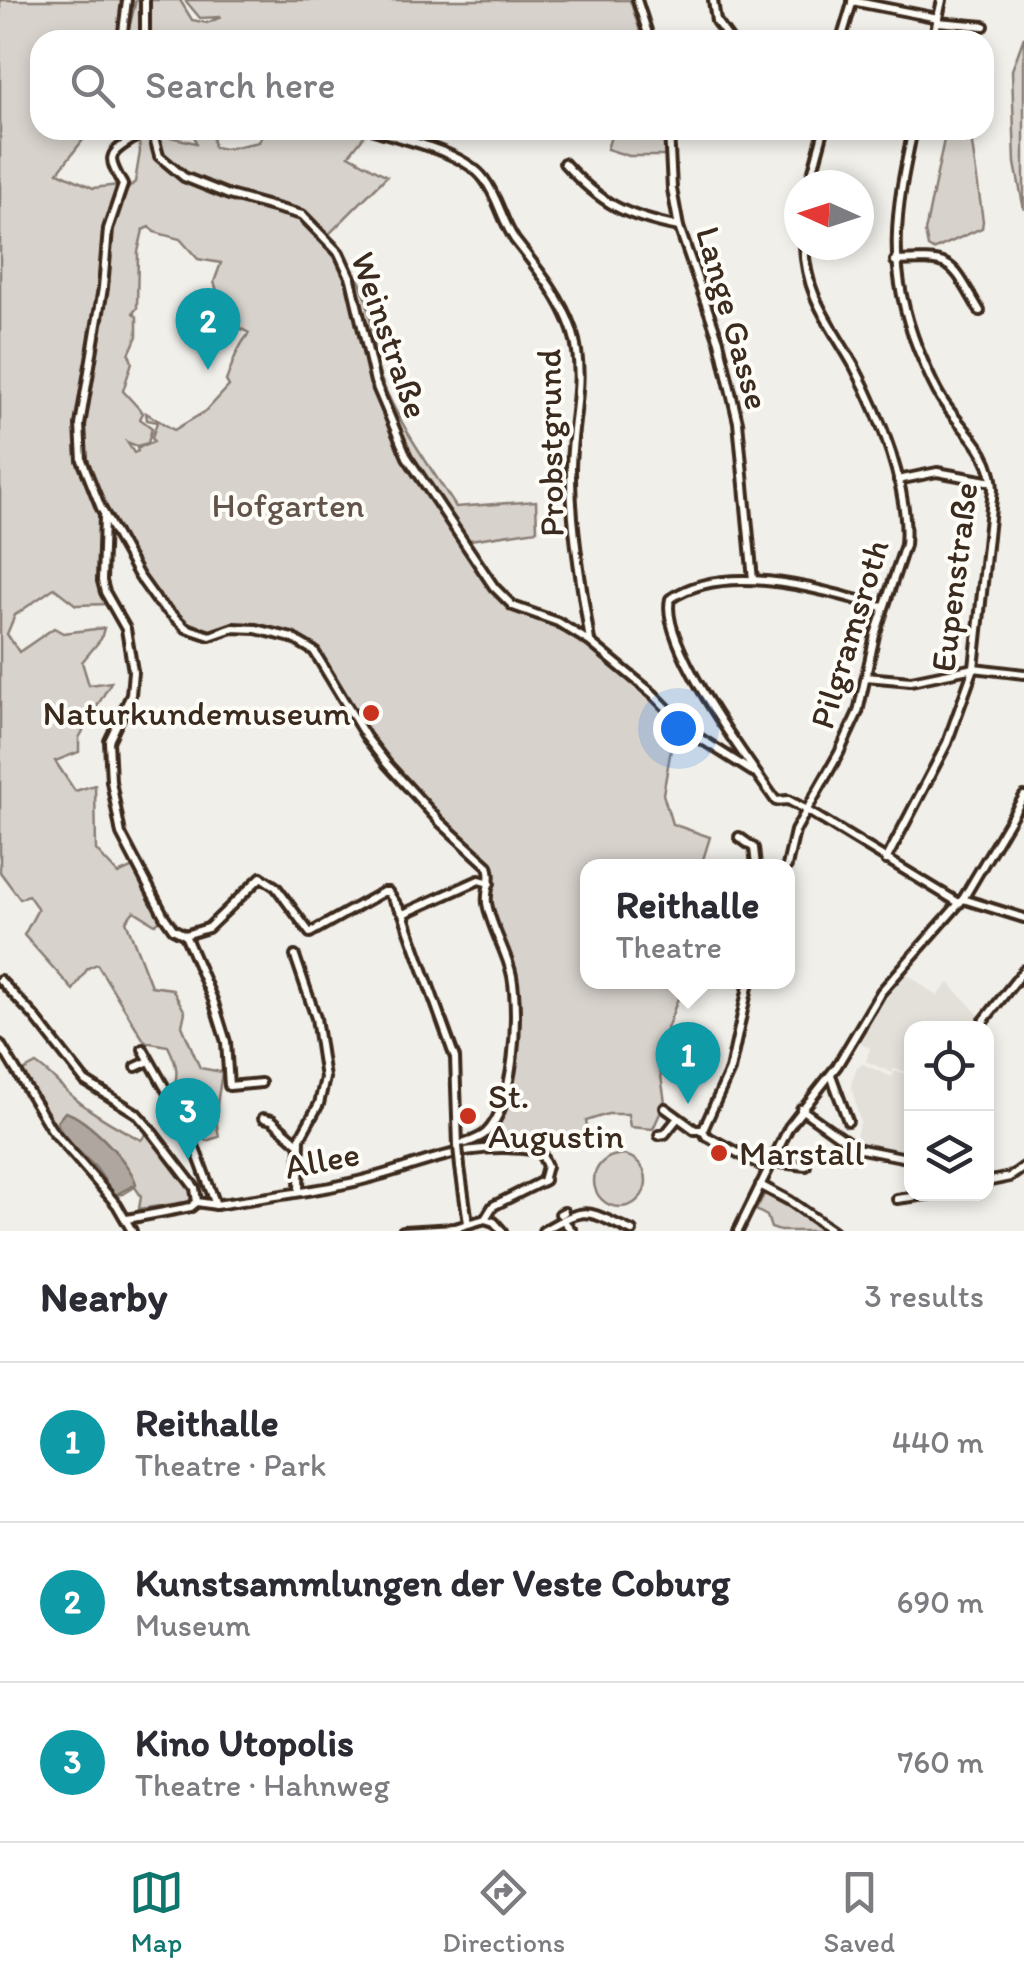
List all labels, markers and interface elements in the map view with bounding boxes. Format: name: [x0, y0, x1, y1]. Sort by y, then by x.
search box: [30, 30, 994, 140]
icon: search: [65, 58, 120, 113]
text: Search here: [145, 62, 336, 108]
north arrow: [784, 170, 874, 260]
street label: Lange Gasse: [687, 222, 779, 414]
street label: Weinstraße: [342, 246, 438, 424]
pin: 2: [176, 288, 240, 370]
street label: Probstgrund: [527, 348, 573, 537]
street label: Eupenstraße: [922, 480, 986, 674]
park label: Hofgarten: [212, 484, 365, 526]
street label: Pilgramsroth: [800, 534, 898, 734]
place label: Naturkundemuseum: [43, 692, 351, 734]
marker: Naturkundemuseum: [360, 702, 382, 724]
your location: [653, 703, 704, 754]
popup: [580, 859, 795, 989]
text: Reithalle: [616, 882, 759, 928]
text: Theatre: [616, 928, 722, 966]
map controls: [904, 1021, 994, 1201]
button: locate: [904, 1021, 994, 1111]
pin: 1: [656, 1022, 720, 1104]
place label: St. Augustin: [488, 1075, 624, 1157]
pin: 3: [156, 1078, 220, 1160]
marker: St. Augustin: [457, 1105, 479, 1127]
button: layers: [904, 1111, 994, 1201]
street label: Allee: [281, 1132, 363, 1188]
place label: Marstall: [739, 1132, 865, 1174]
marker: Marstall: [708, 1142, 730, 1164]
text: Nearby: [40, 1271, 167, 1322]
text: 3 results: [864, 1277, 984, 1315]
text: Reithalle: [135, 1400, 279, 1446]
text: 1: [65, 1423, 80, 1461]
text: 440 m: [892, 1423, 984, 1461]
text: Theatre · Park: [135, 1446, 326, 1484]
text: Kunstsammlungen der Veste Coburg: [135, 1560, 730, 1606]
text: 2: [64, 1583, 81, 1621]
text: 690 m: [897, 1583, 984, 1621]
text: Museum: [135, 1606, 251, 1644]
text: Kino Utopolis: [135, 1720, 354, 1766]
text: 3: [64, 1743, 81, 1781]
text: 760 m: [897, 1743, 984, 1781]
text: Theatre · Hahnweg: [135, 1766, 390, 1804]
tab: Map: [129, 1865, 184, 1959]
tab: Directions: [442, 1865, 565, 1959]
tab: Saved: [823, 1865, 895, 1959]

